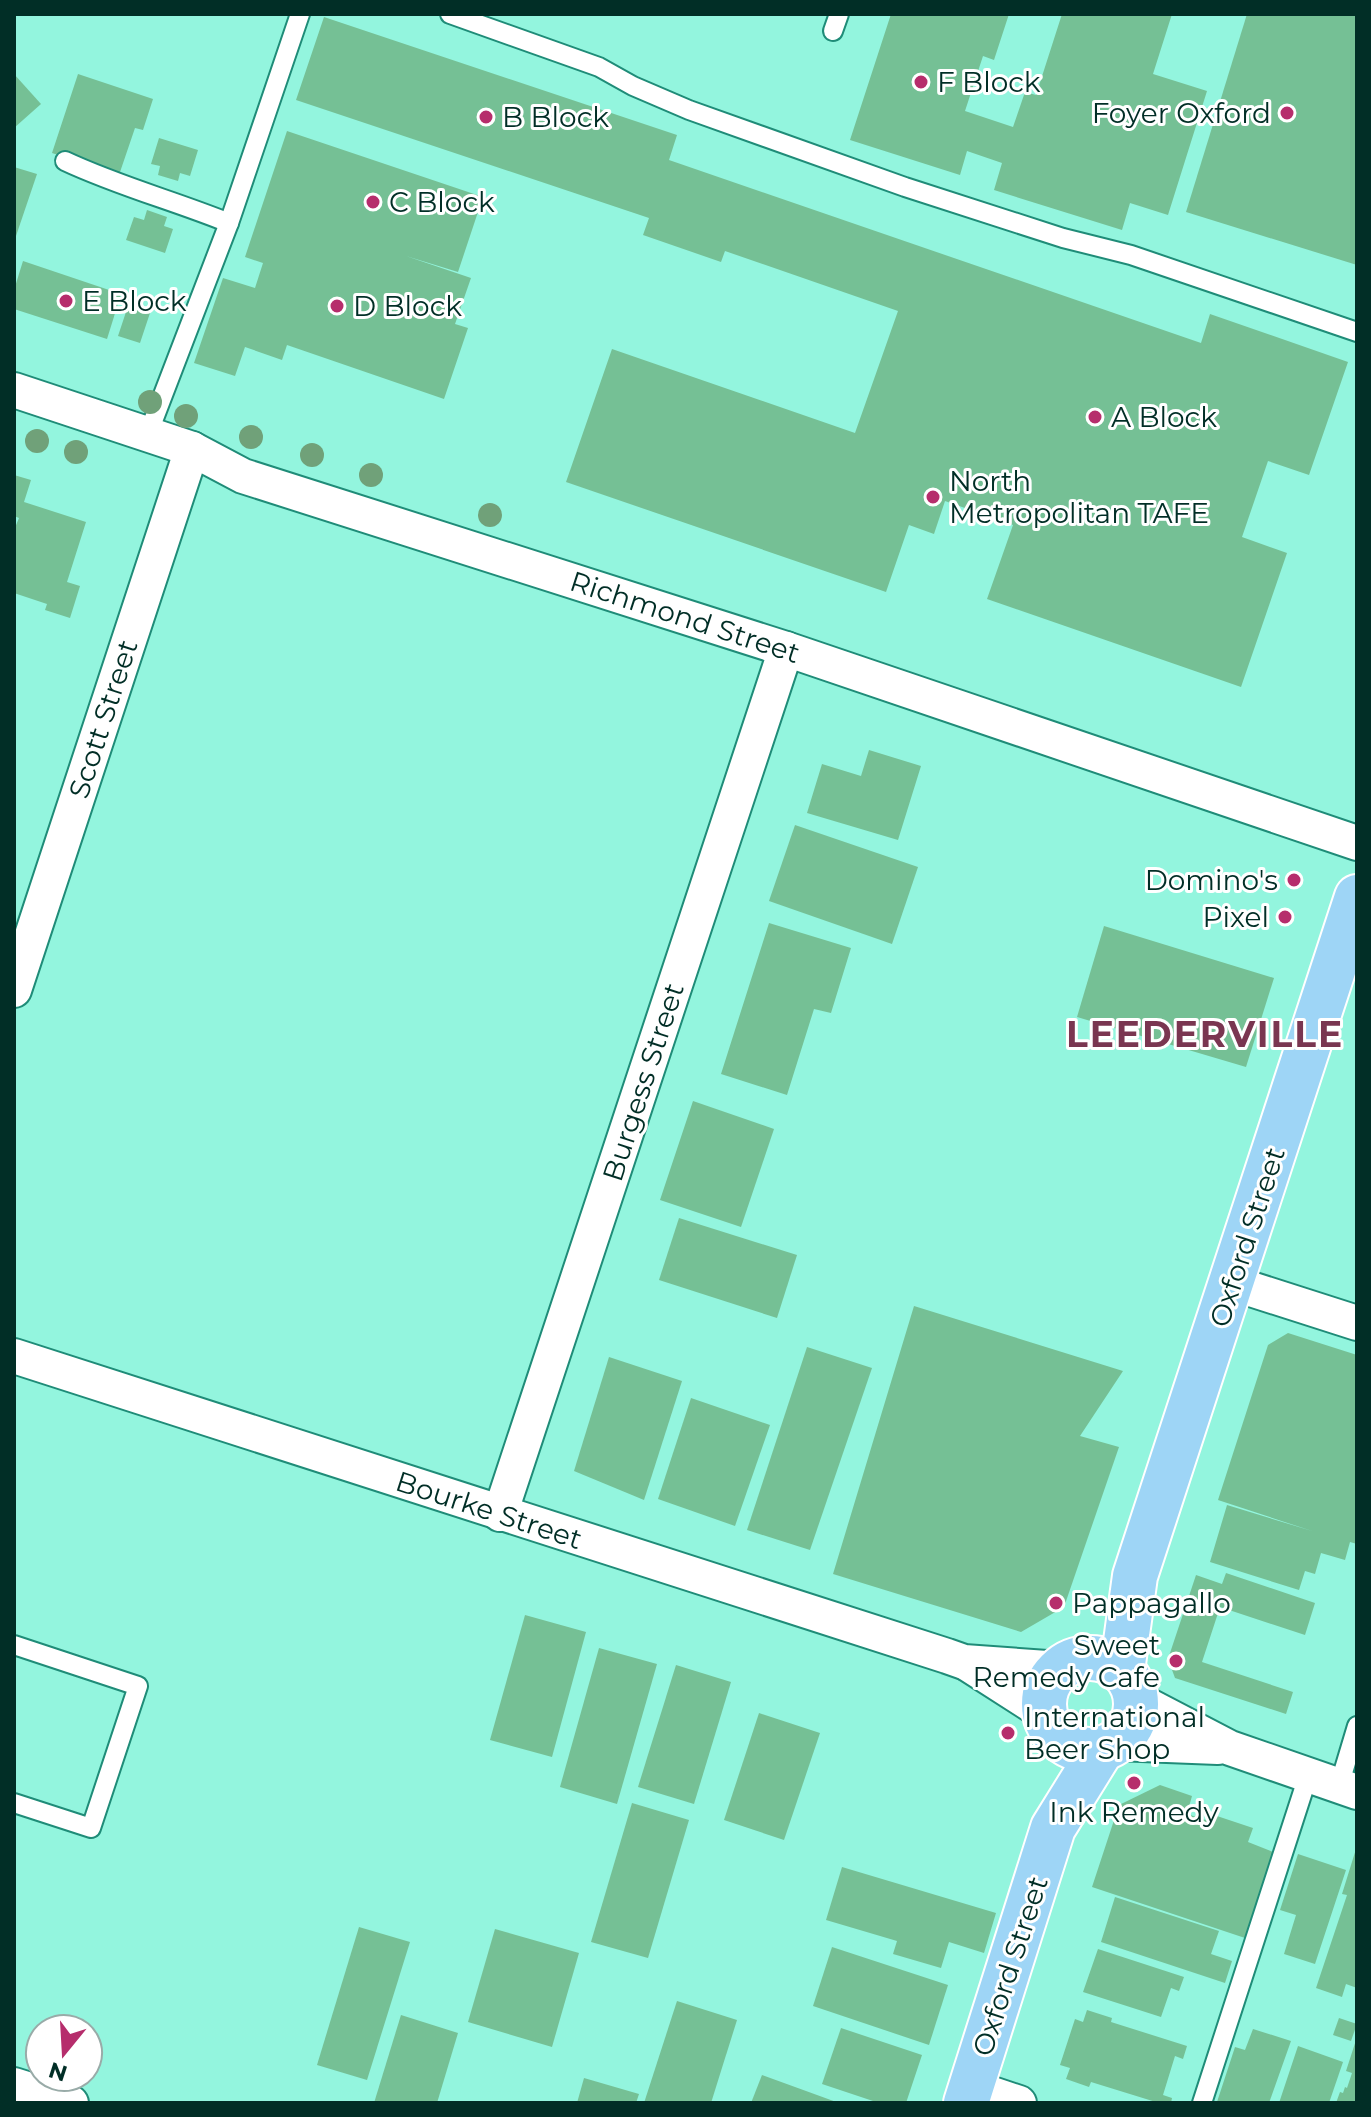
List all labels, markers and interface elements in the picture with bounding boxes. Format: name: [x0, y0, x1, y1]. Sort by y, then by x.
place label: F Block: [937, 65, 1041, 99]
marker: F Block: [912, 73, 930, 91]
place label: Foyer Oxford: [1092, 96, 1271, 130]
place label: B Block: [502, 100, 609, 134]
marker: Foyer Oxford: [1278, 104, 1296, 122]
marker: B Block: [477, 108, 495, 126]
place label: C Block: [389, 185, 495, 219]
marker: C Block: [364, 193, 382, 211]
place label: E Block: [82, 284, 187, 318]
place label: D Block: [353, 289, 462, 323]
marker: E Block: [57, 292, 75, 310]
marker: D Block: [328, 297, 346, 315]
place label: A Block: [1111, 400, 1217, 434]
marker: A Block: [1086, 408, 1104, 426]
place label: North Metropolitan TAFE: [949, 464, 1209, 530]
marker: North Metropolitan TAFE: [924, 488, 942, 506]
street label: Richmond Street: [566, 564, 804, 670]
street label: Scott Street: [61, 635, 145, 803]
place label: Domino's: [1145, 863, 1278, 897]
marker: Domino's: [1285, 871, 1303, 889]
place label: Pixel: [1202, 900, 1269, 934]
marker: Pixel: [1276, 908, 1294, 926]
street label: Burgess Street: [595, 979, 691, 1185]
district label: LEEDERVILLE: [1066, 1012, 1344, 1056]
street label: Oxford Street: [1202, 1143, 1292, 1331]
street label: Bourke Street: [392, 1464, 586, 1556]
place label: Pappagallo: [1072, 1586, 1231, 1620]
marker: Pappagallo: [1047, 1594, 1065, 1612]
place label: Sweet Remedy Cafe: [973, 1628, 1160, 1694]
marker: Sweet Remedy Cafe: [1167, 1652, 1185, 1670]
place label: International Beer Shop: [1024, 1700, 1205, 1766]
marker: International Beer Shop: [999, 1724, 1017, 1742]
marker: Ink Remedy: [1125, 1774, 1143, 1792]
place label: Ink Remedy: [1049, 1795, 1219, 1829]
street label: Oxford Street: [965, 1872, 1055, 2060]
north arrow: [24, 2013, 104, 2093]
text: N: [45, 2056, 71, 2087]

